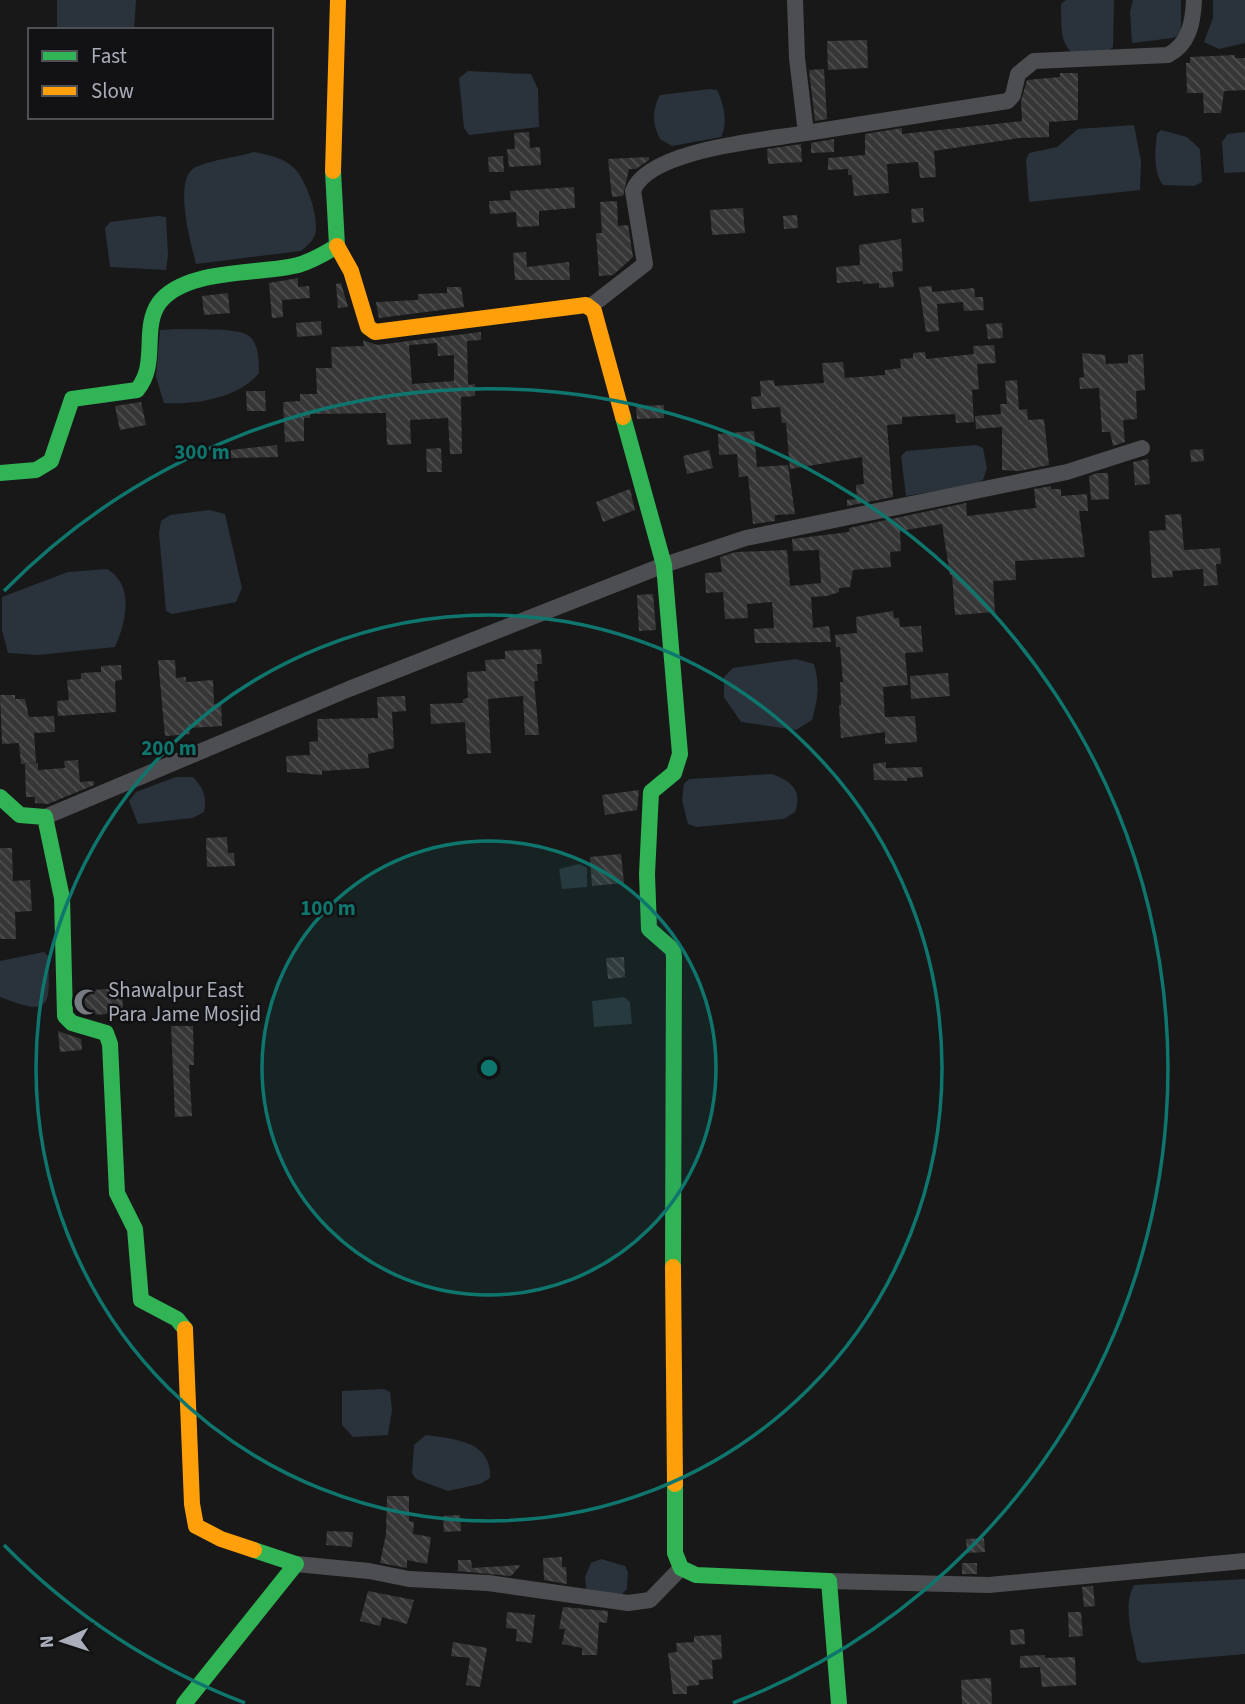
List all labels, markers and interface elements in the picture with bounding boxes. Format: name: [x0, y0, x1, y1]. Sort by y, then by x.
legend: [28, 28, 273, 119]
text: Fast: [91, 41, 127, 71]
text: Slow: [91, 76, 134, 106]
text: 300 m: [174, 437, 230, 467]
text: 200 m: [141, 733, 197, 763]
text: 100 m: [300, 893, 356, 923]
place label: Shawalpur East Para Jame Mosjid: [108, 975, 261, 1029]
mosque icon: Shawalpur East Para Jame Mosjid: [72, 987, 102, 1017]
centre of rings: [477, 1056, 501, 1080]
north arrow: [28, 1606, 98, 1676]
text: N: [34, 1635, 61, 1649]

